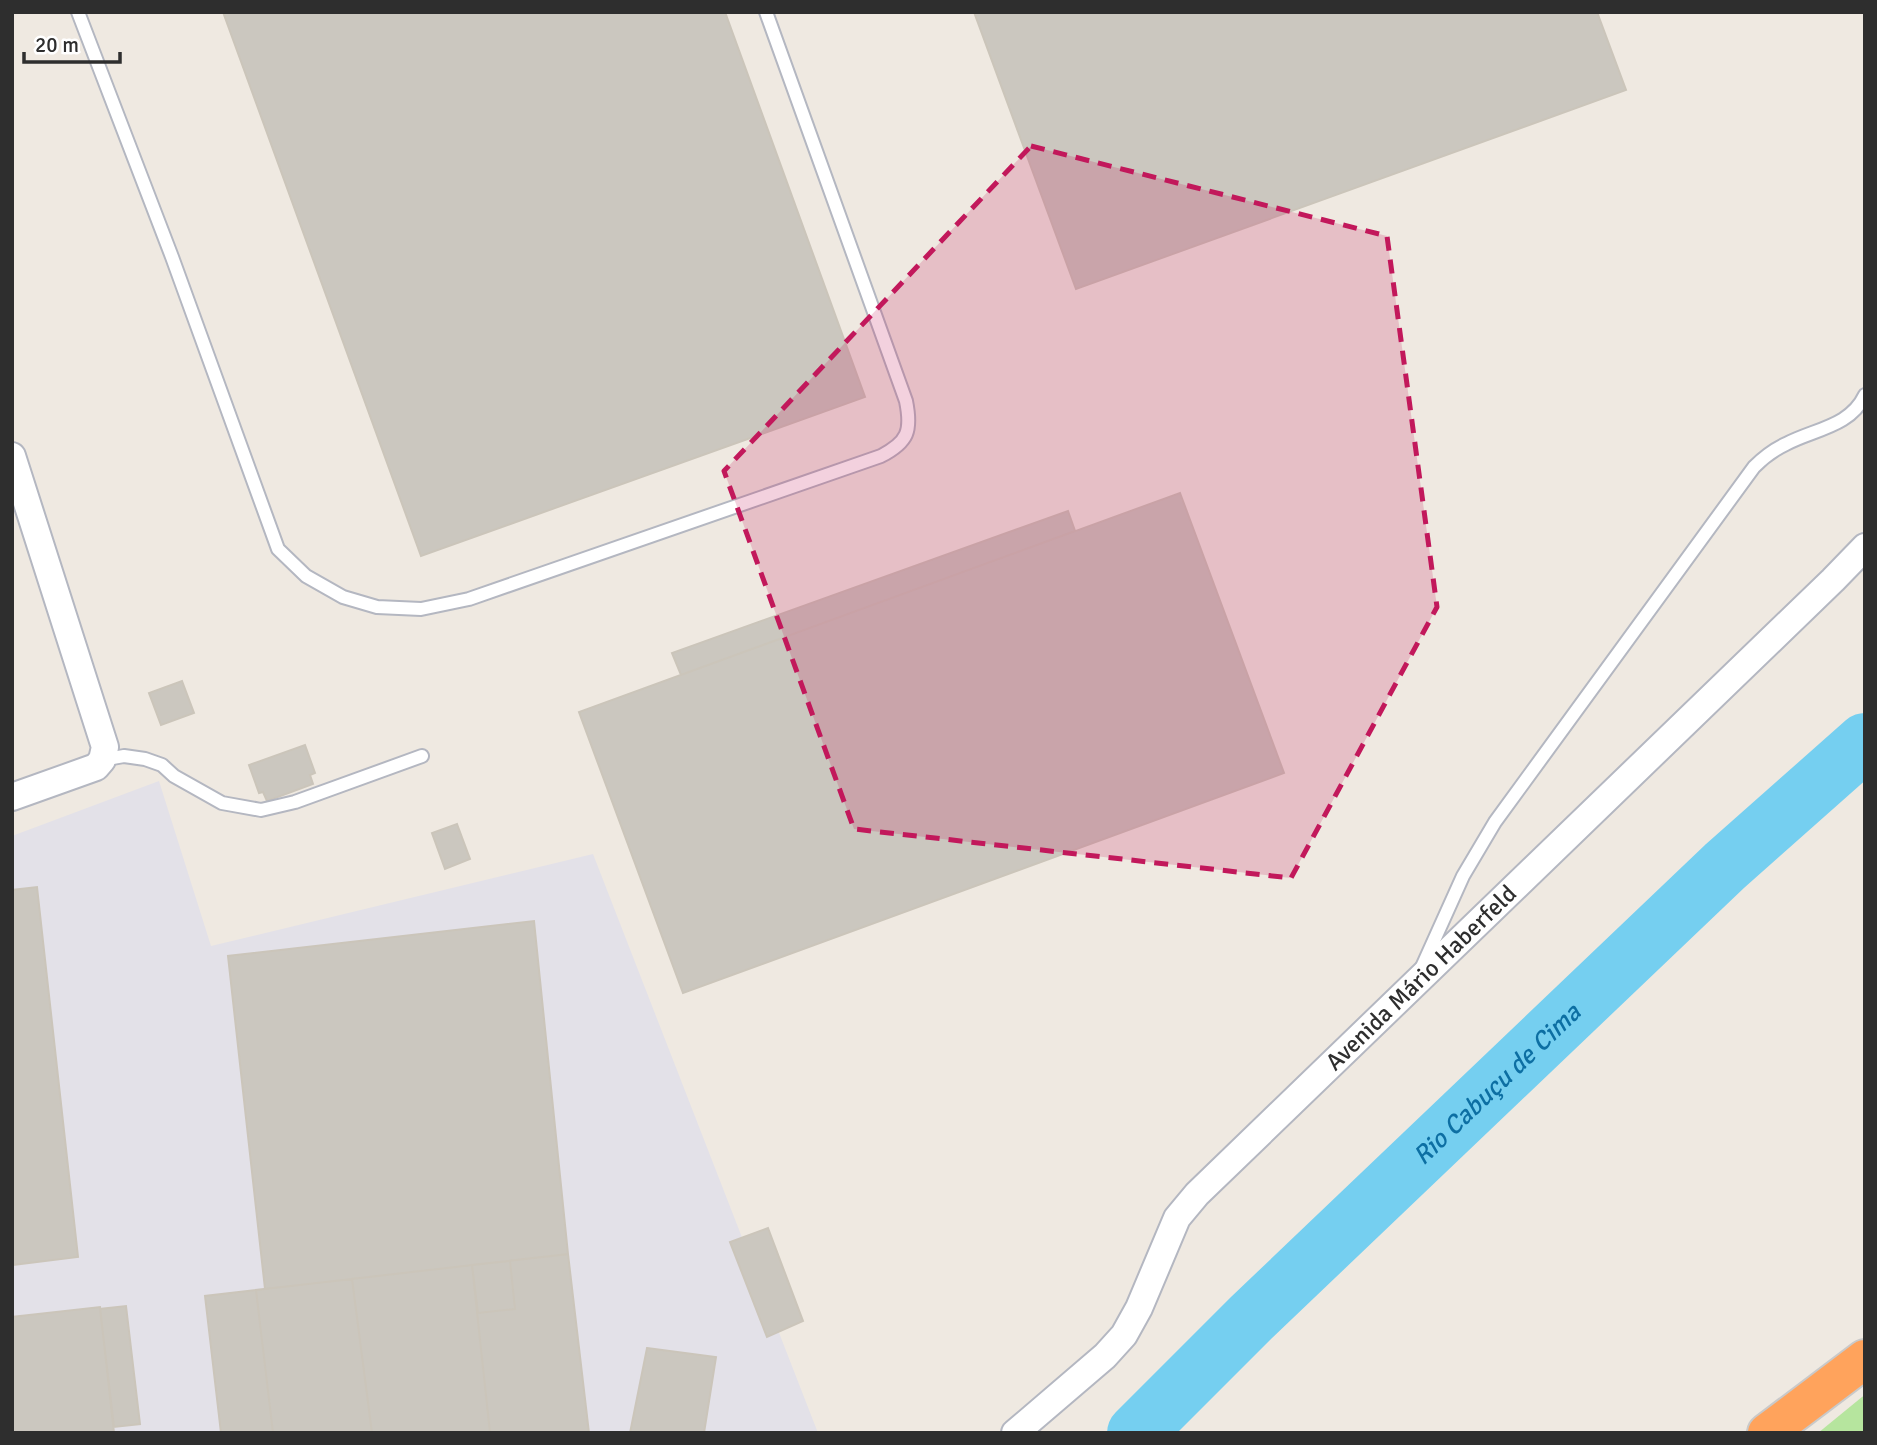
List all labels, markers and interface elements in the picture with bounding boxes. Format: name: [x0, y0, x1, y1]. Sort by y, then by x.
scale bar: [24, 21, 121, 65]
text: 20 m: [35, 32, 79, 58]
street label: Avenida Mário Haberfeld: [1319, 879, 1523, 1077]
water label: Rio Cabuçu de Cima: [1407, 996, 1589, 1172]

